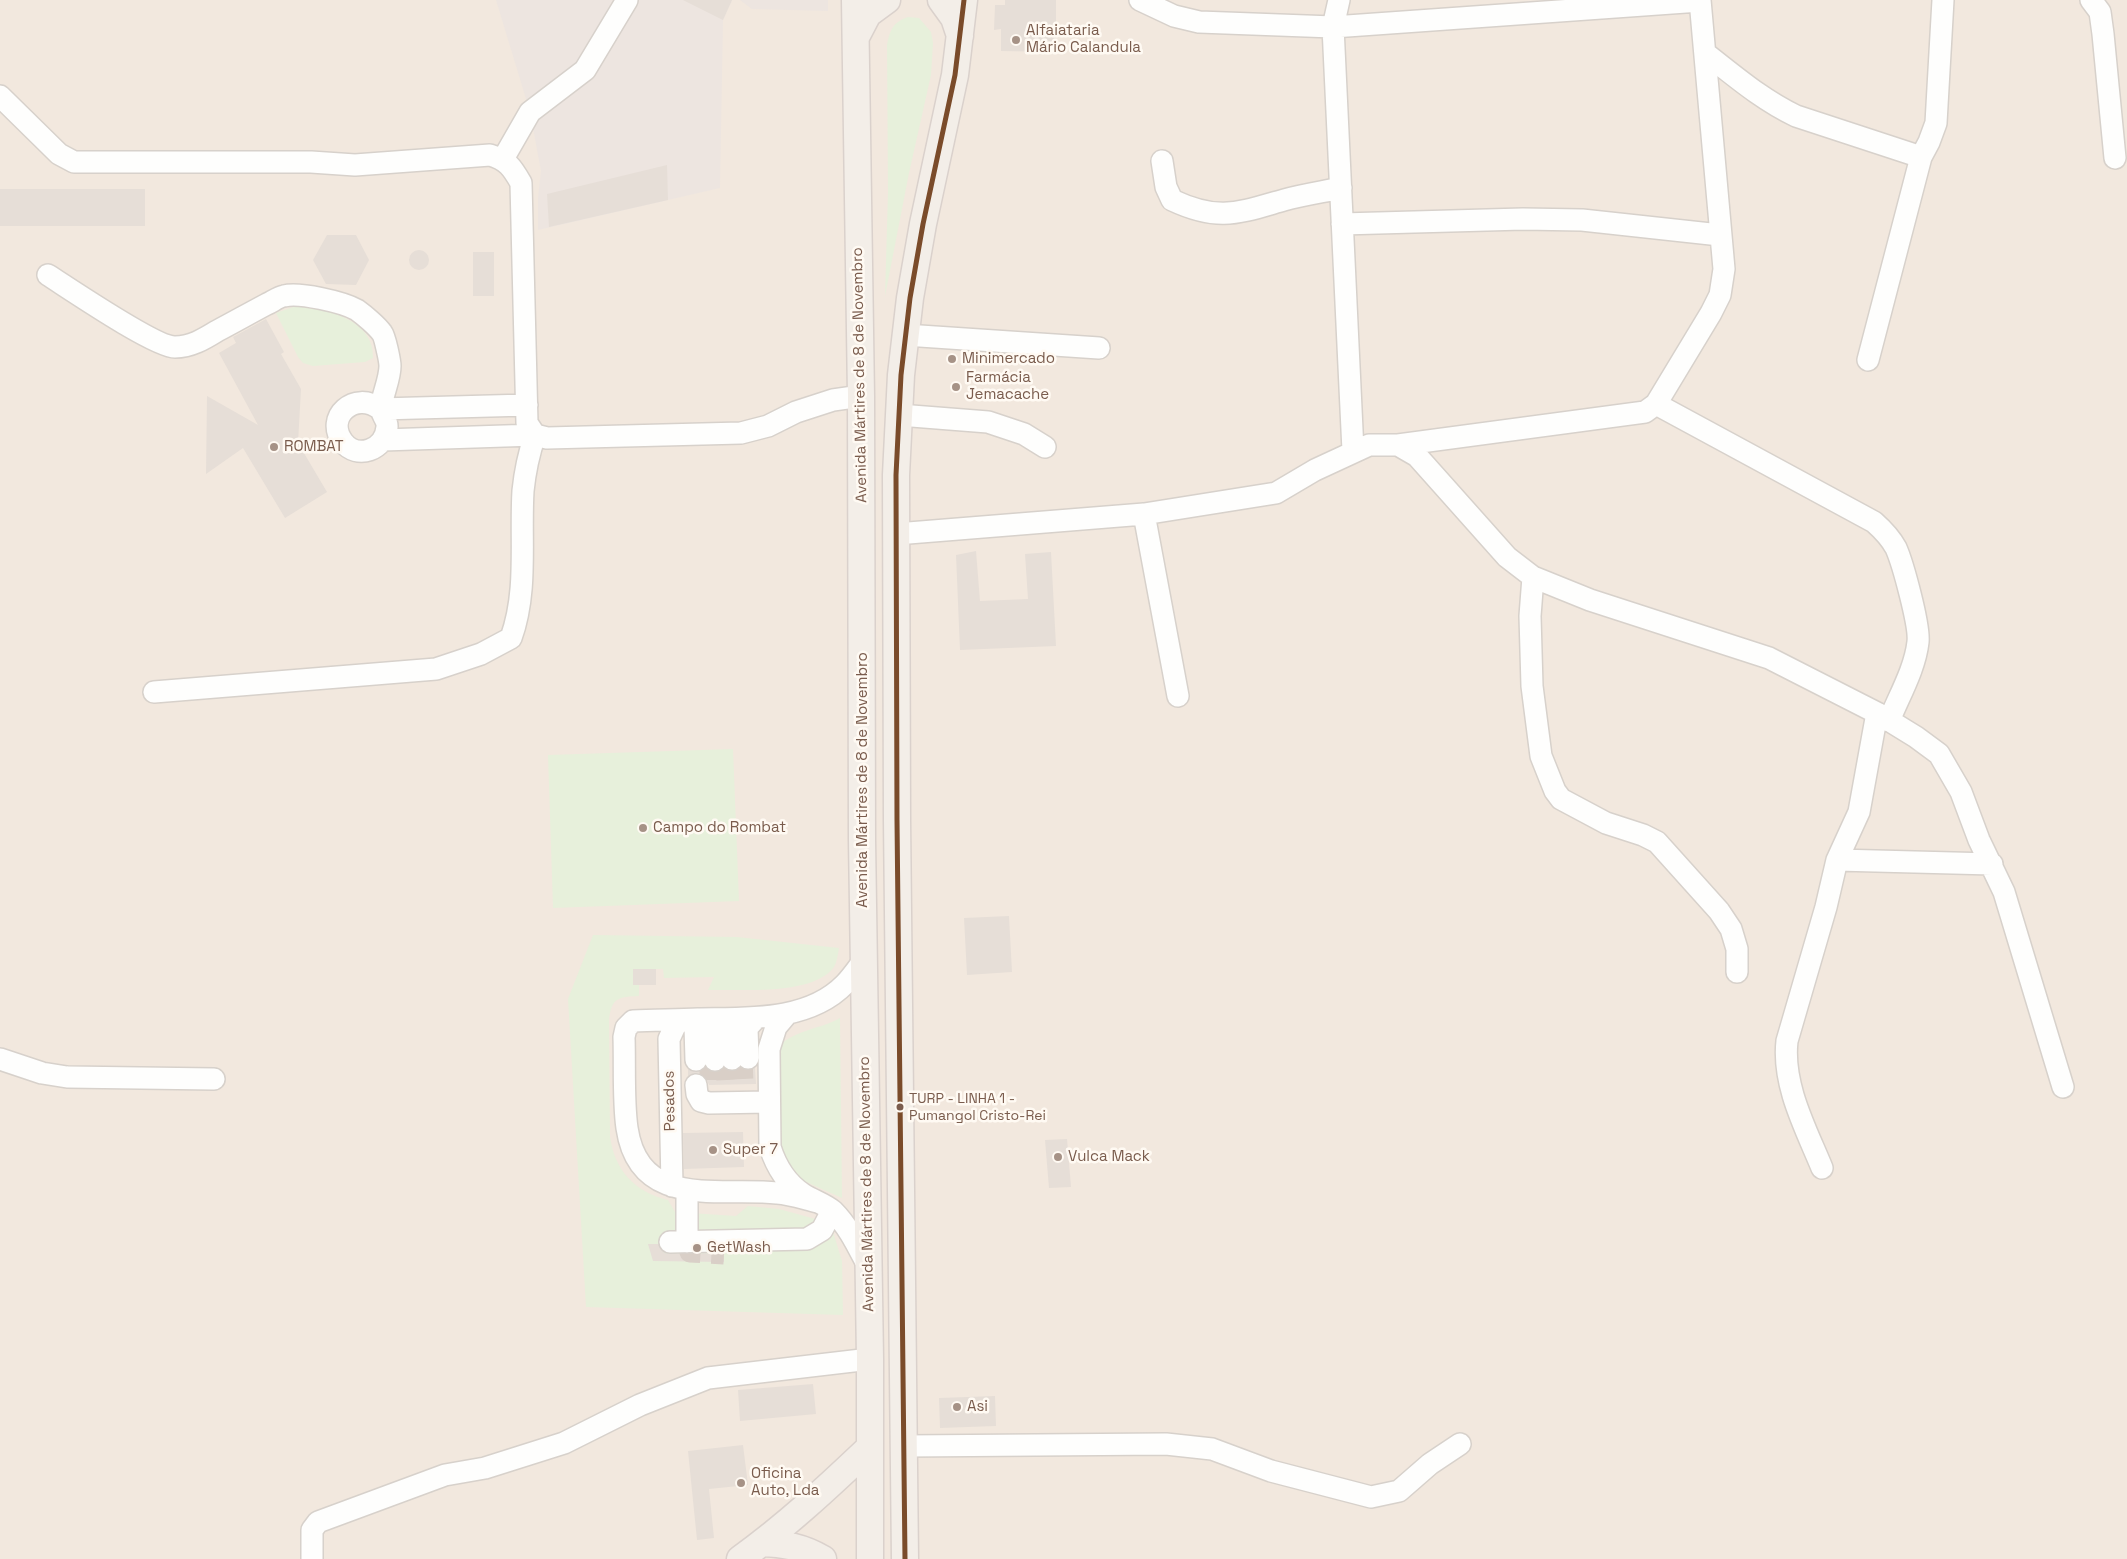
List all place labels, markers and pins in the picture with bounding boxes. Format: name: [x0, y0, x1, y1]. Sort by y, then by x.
place label: Alfaiataria Mário Calandula: [1026, 22, 1141, 57]
marker: Alfaiataria Mário Calandula: [1010, 34, 1022, 46]
place label: Minimercado: [962, 350, 1055, 368]
marker: Minimercado: [946, 353, 958, 365]
place label: Farmácia Jemacache: [966, 369, 1049, 404]
marker: Farmácia Jemacache: [950, 381, 962, 393]
place label: ROMBAT: [284, 438, 343, 456]
marker: ROMBAT: [268, 441, 280, 453]
place label: Campo do Rombat: [653, 819, 786, 837]
marker: Campo do Rombat: [637, 822, 649, 834]
place label: TURP - LINHA 1 - Pumangol Cristo-Rei: [909, 1091, 1046, 1124]
marker: TURP - LINHA 1 - Pumangol Cristo-Rei: [895, 1102, 905, 1112]
place label: Super 7: [723, 1141, 778, 1159]
marker: Super 7: [707, 1144, 719, 1156]
place label: Vulca Mack: [1068, 1148, 1150, 1166]
marker: Vulca Mack: [1052, 1151, 1064, 1163]
place label: GetWash: [707, 1239, 771, 1257]
marker: GetWash: [691, 1242, 703, 1254]
place label: Asi: [967, 1398, 988, 1416]
marker: Asi: [951, 1401, 963, 1413]
place label: Oficina Auto, Lda: [751, 1465, 819, 1500]
marker: Oficina Auto, Lda: [735, 1477, 747, 1489]

